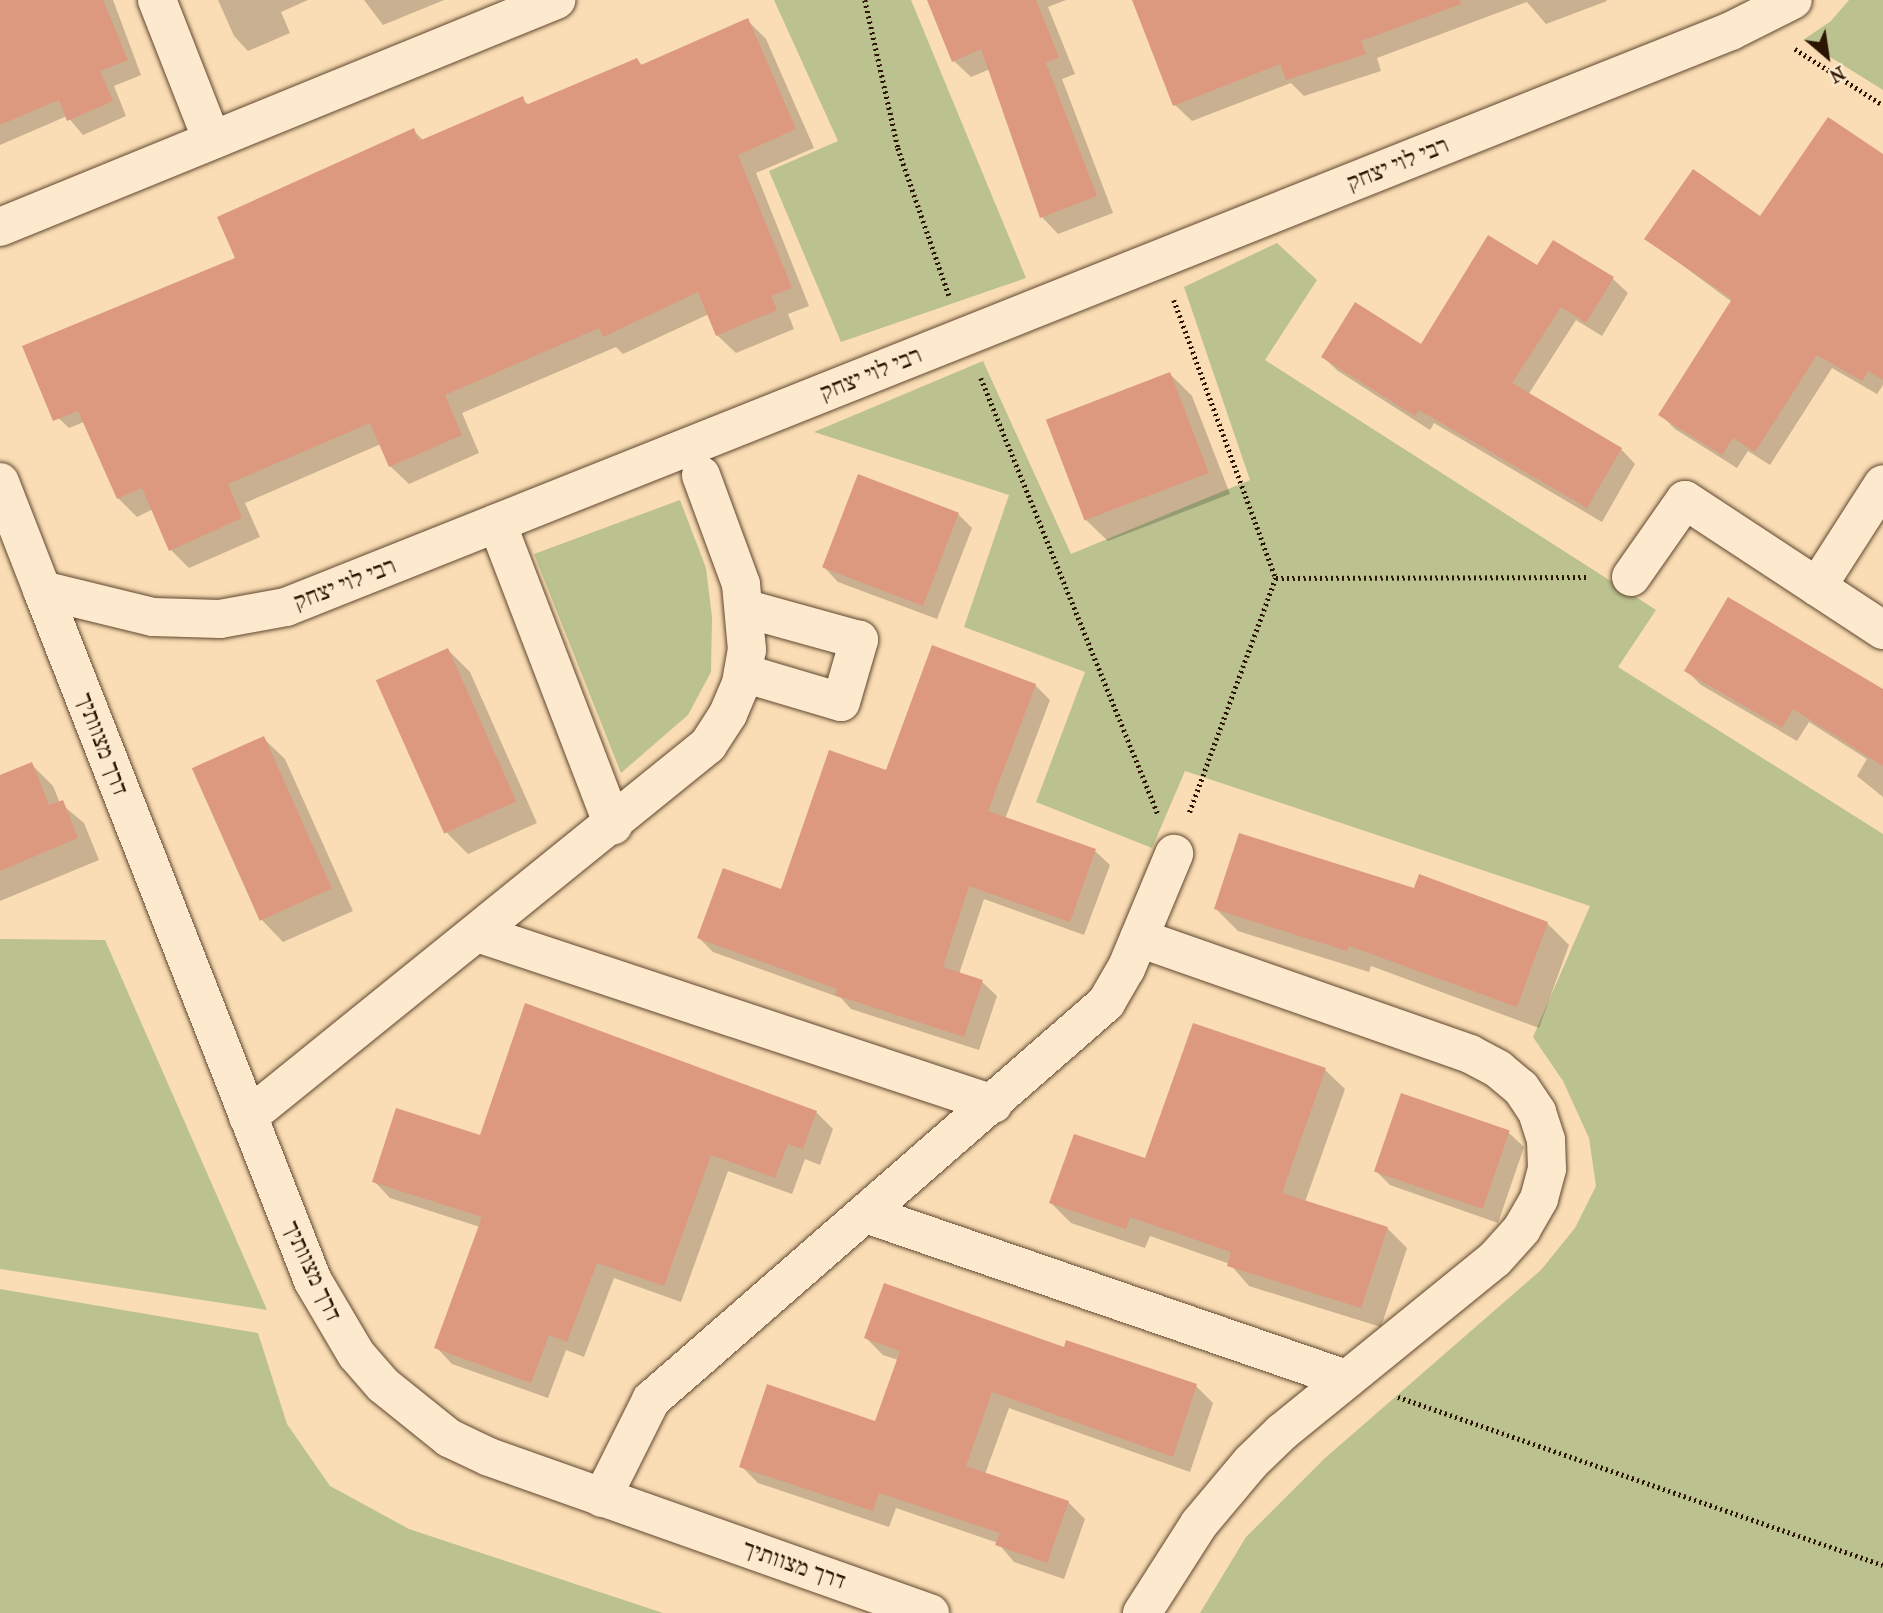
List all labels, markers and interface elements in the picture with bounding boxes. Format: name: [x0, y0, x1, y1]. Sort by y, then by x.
north arrow: [1792, 21, 1862, 91]
text: N: [1826, 61, 1849, 87]
street label: רבי לוי יצחק: [1343, 131, 1453, 197]
street label: רבי לוי יצחק: [816, 341, 926, 407]
street label: רבי לוי יצחק: [290, 551, 400, 617]
street label: דרך מצוותיך: [69, 689, 135, 799]
street label: דרך מצוותיך: [276, 1216, 348, 1326]
street label: דרך מצוותיך: [738, 1534, 850, 1596]

